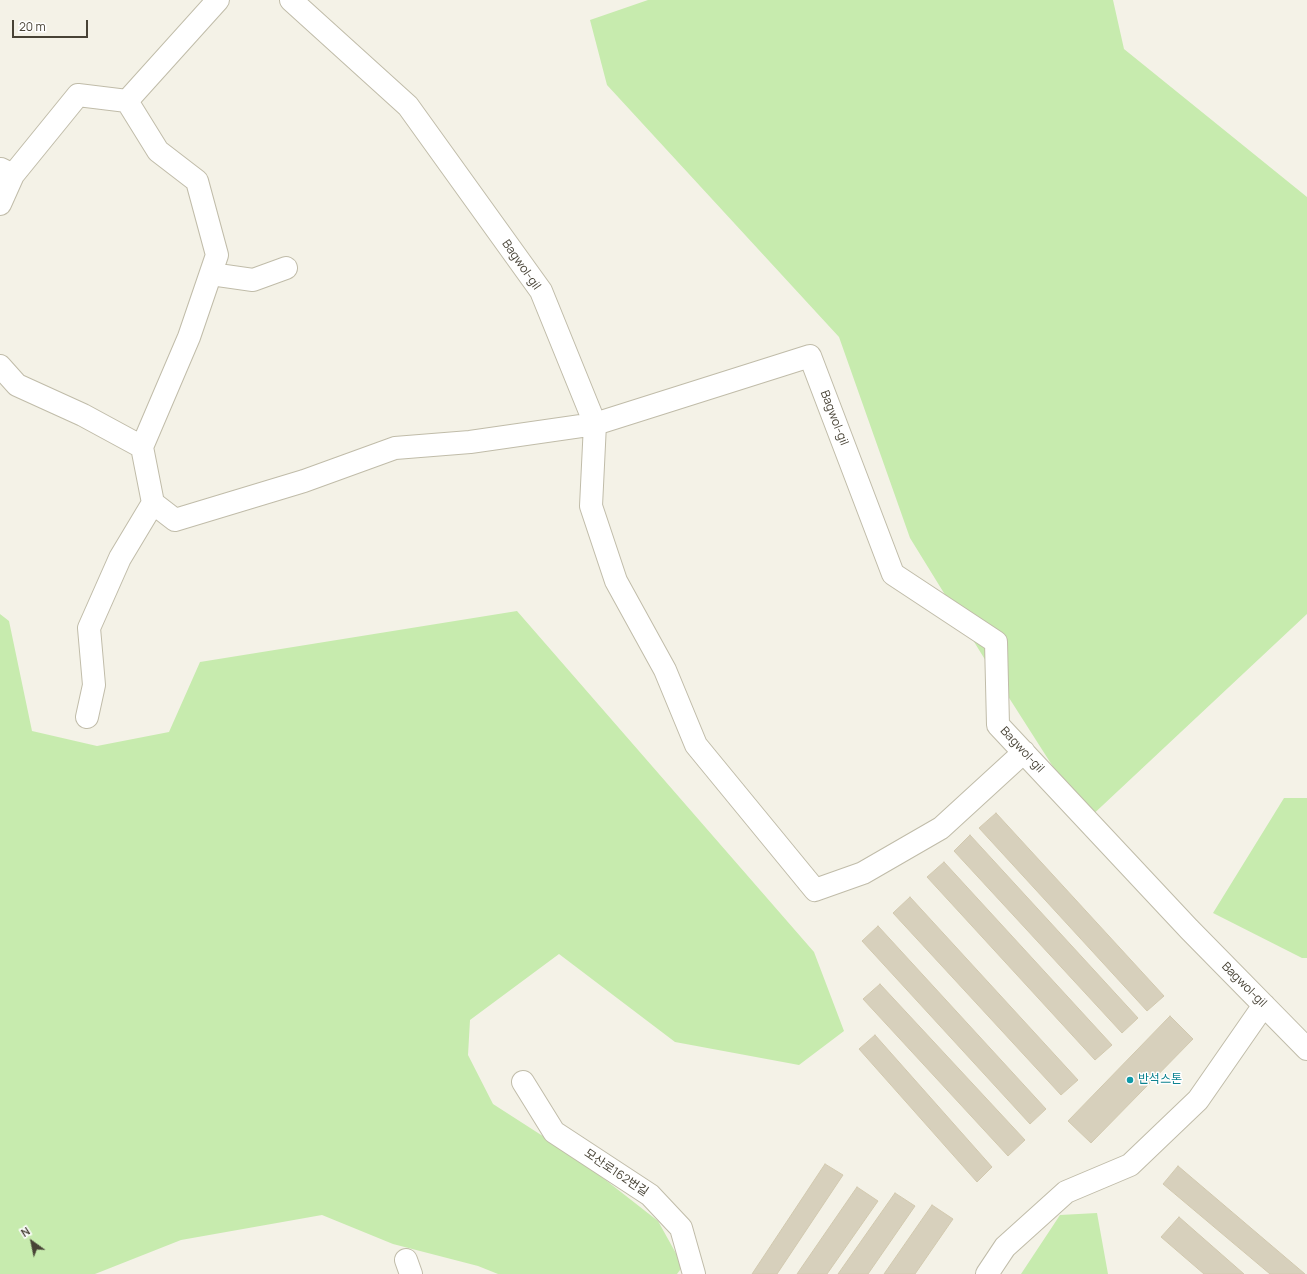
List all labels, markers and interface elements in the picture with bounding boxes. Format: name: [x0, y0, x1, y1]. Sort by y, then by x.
scale bar: [14, 12, 90, 38]
text: 20 m: [19, 18, 46, 35]
street label: Bagwol-gil: [499, 237, 543, 293]
street label: Bagwol-gil: [817, 388, 851, 448]
street label: Bagwol-gil: [997, 724, 1047, 776]
street label: Bagwol-gil: [1218, 959, 1270, 1011]
place label: 반석스톤: [1138, 1073, 1182, 1087]
marker: 반석스톤: [1125, 1075, 1135, 1085]
street label: 모산로162번길: [581, 1146, 651, 1200]
north arrow: [12, 1222, 52, 1262]
text: N: [18, 1223, 33, 1240]

